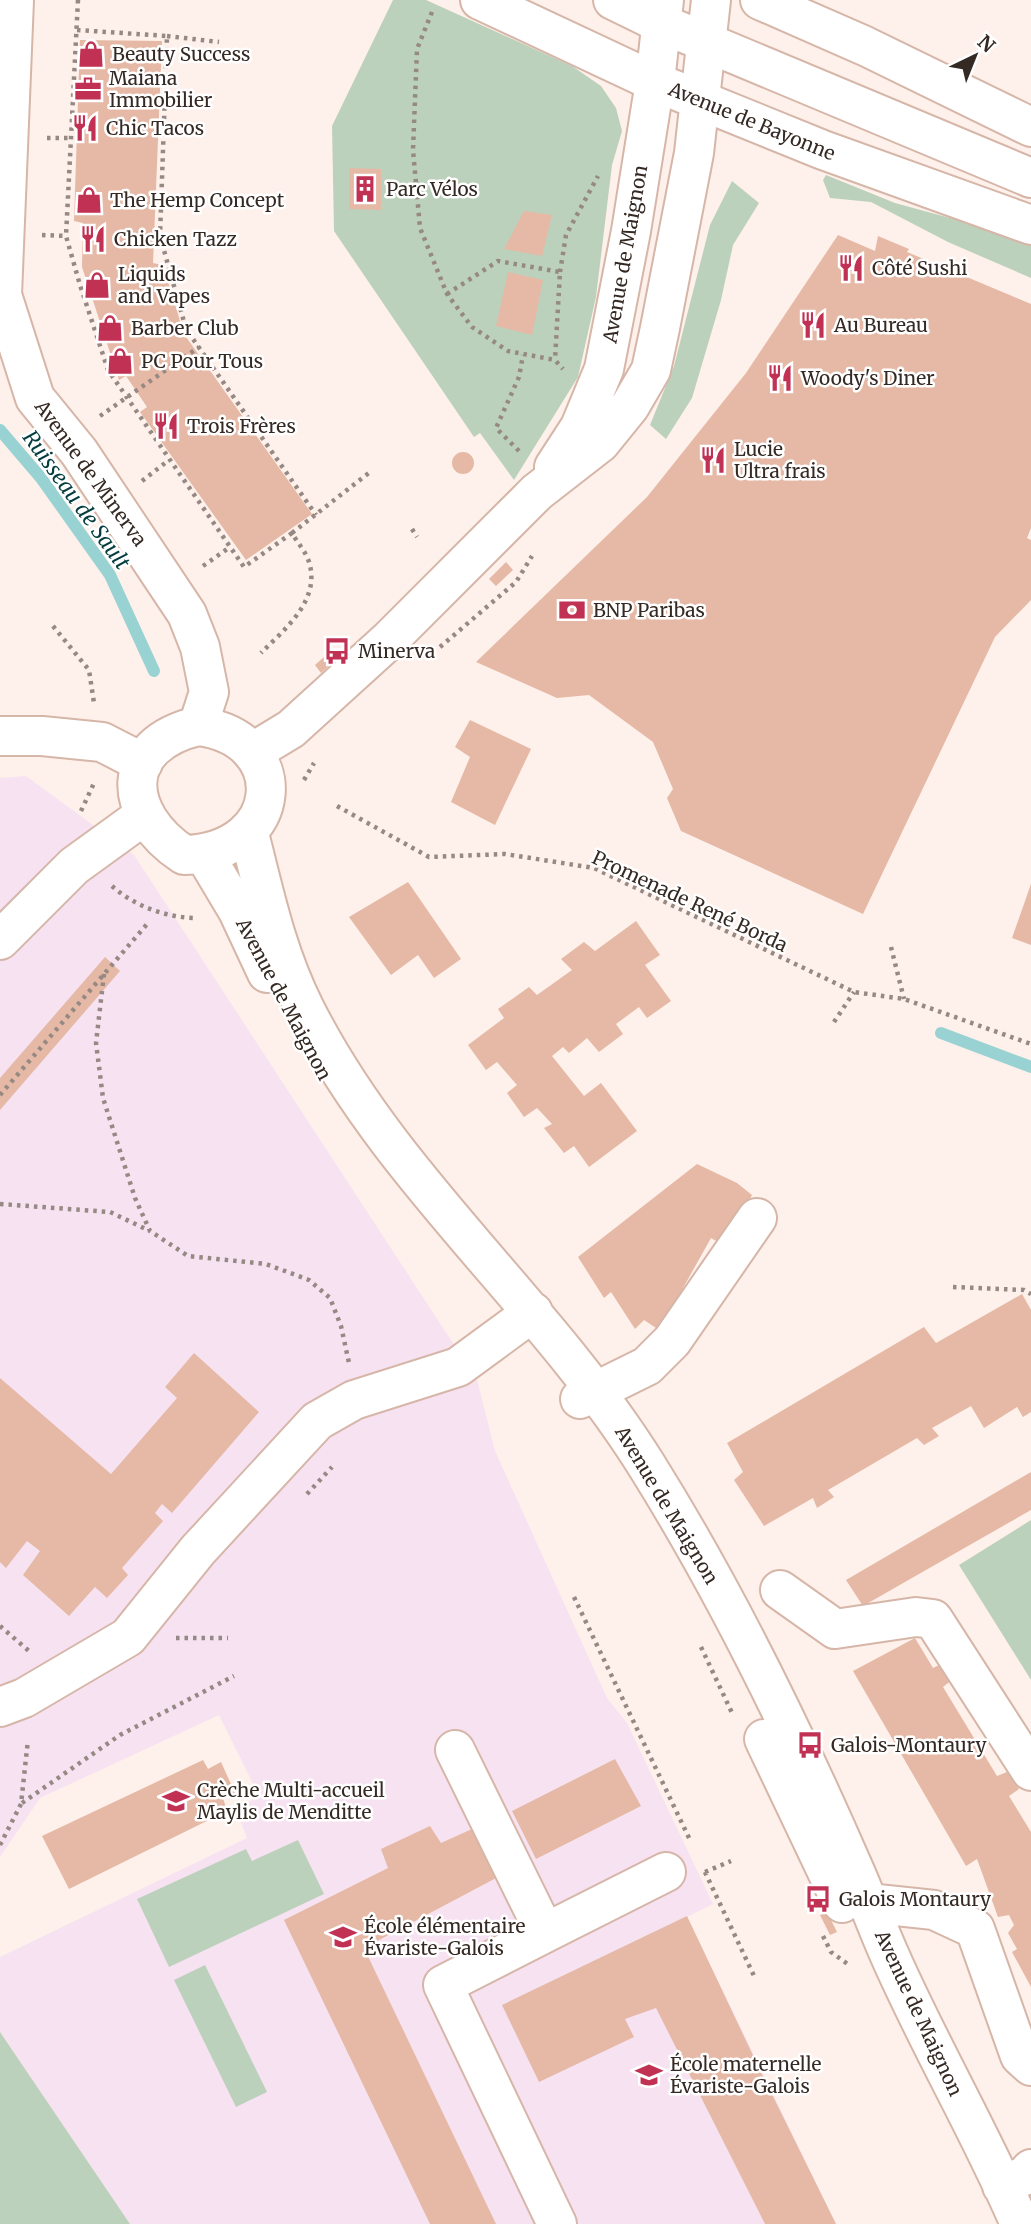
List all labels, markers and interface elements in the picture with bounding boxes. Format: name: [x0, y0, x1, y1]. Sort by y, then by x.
north arrow: [940, 21, 1010, 91]
text: N: [973, 30, 1000, 57]
shop icon: Beauty Success: [76, 39, 106, 69]
place label: Beauty Success: [112, 42, 250, 66]
place label: Maiana Immobilier: [109, 66, 213, 112]
office icon: Maiana Immobilier: [73, 74, 103, 104]
street label: Avenue de Bayonne: [664, 76, 839, 165]
restaurant icon: Chic Tacos: [70, 113, 100, 143]
place label: Chic Tacos: [106, 116, 204, 140]
street label: Avenue de Maignon: [597, 163, 653, 346]
building icon: Parc Vélos: [350, 174, 380, 204]
place label: Parc Vélos: [386, 177, 478, 201]
shop icon: The Hemp Concept: [74, 185, 104, 215]
place label: The Hemp Concept: [110, 188, 285, 212]
restaurant icon: Chicken Tazz: [78, 224, 108, 254]
place label: Chicken Tazz: [114, 227, 237, 251]
restaurant icon: Côté Sushi: [836, 253, 866, 283]
place label: Côté Sushi: [872, 256, 967, 280]
place label: Liquids and Vapes: [118, 262, 210, 308]
shop icon: Liquids and Vapes: [82, 270, 112, 300]
restaurant icon: Au Bureau: [798, 310, 828, 340]
shop icon: Barber Club: [95, 313, 125, 343]
place label: Au Bureau: [833, 313, 928, 337]
place label: Barber Club: [131, 316, 239, 340]
shop icon: PC Pour Tous: [105, 346, 135, 376]
place label: PC Pour Tous: [141, 349, 263, 373]
restaurant icon: Woody's Diner: [765, 363, 795, 393]
place label: Woody's Diner: [800, 366, 935, 390]
street label: Avenue de Minerva: [29, 395, 152, 551]
restaurant icon: Trois Frères: [151, 411, 181, 441]
place label: Trois Frères: [187, 414, 296, 438]
water label: Ruisseau de Sault: [17, 425, 136, 575]
place label: Lucie Ultra frais: [734, 437, 826, 483]
restaurant icon: Lucie Ultra frais: [698, 445, 728, 475]
bank icon: BNP Paribas: [557, 595, 587, 625]
place label: BNP Paribas: [593, 598, 705, 622]
bus stop icon: Minerva: [322, 636, 352, 666]
place label: Minerva: [358, 639, 435, 663]
street label: Promenade René Borda: [588, 845, 792, 957]
street label: Avenue de Maignon: [231, 913, 337, 1085]
street label: Avenue de Maignon: [610, 1421, 724, 1589]
bus stop icon: Galois-Montaury: [795, 1730, 825, 1760]
place label: Galois-Montaury: [831, 1733, 987, 1757]
place label: Crèche Multi-accueil Maylis de Menditte: [197, 1778, 385, 1824]
school or university icon: Crèche Multi-accueil Maylis de Menditte: [161, 1786, 191, 1816]
bus stop icon: Galois Montaury: [803, 1884, 833, 1914]
place label: Galois Montaury: [839, 1887, 991, 1911]
place label: École élémentaire Évariste-Galois: [364, 1914, 526, 1960]
school or university icon: École élémentaire Évariste-Galois: [328, 1922, 358, 1952]
street label: Avenue de Maignon: [870, 1925, 968, 2100]
place label: École maternelle Évariste-Galois: [670, 2052, 822, 2098]
school or university icon: École maternelle Évariste-Galois: [634, 2060, 664, 2090]

